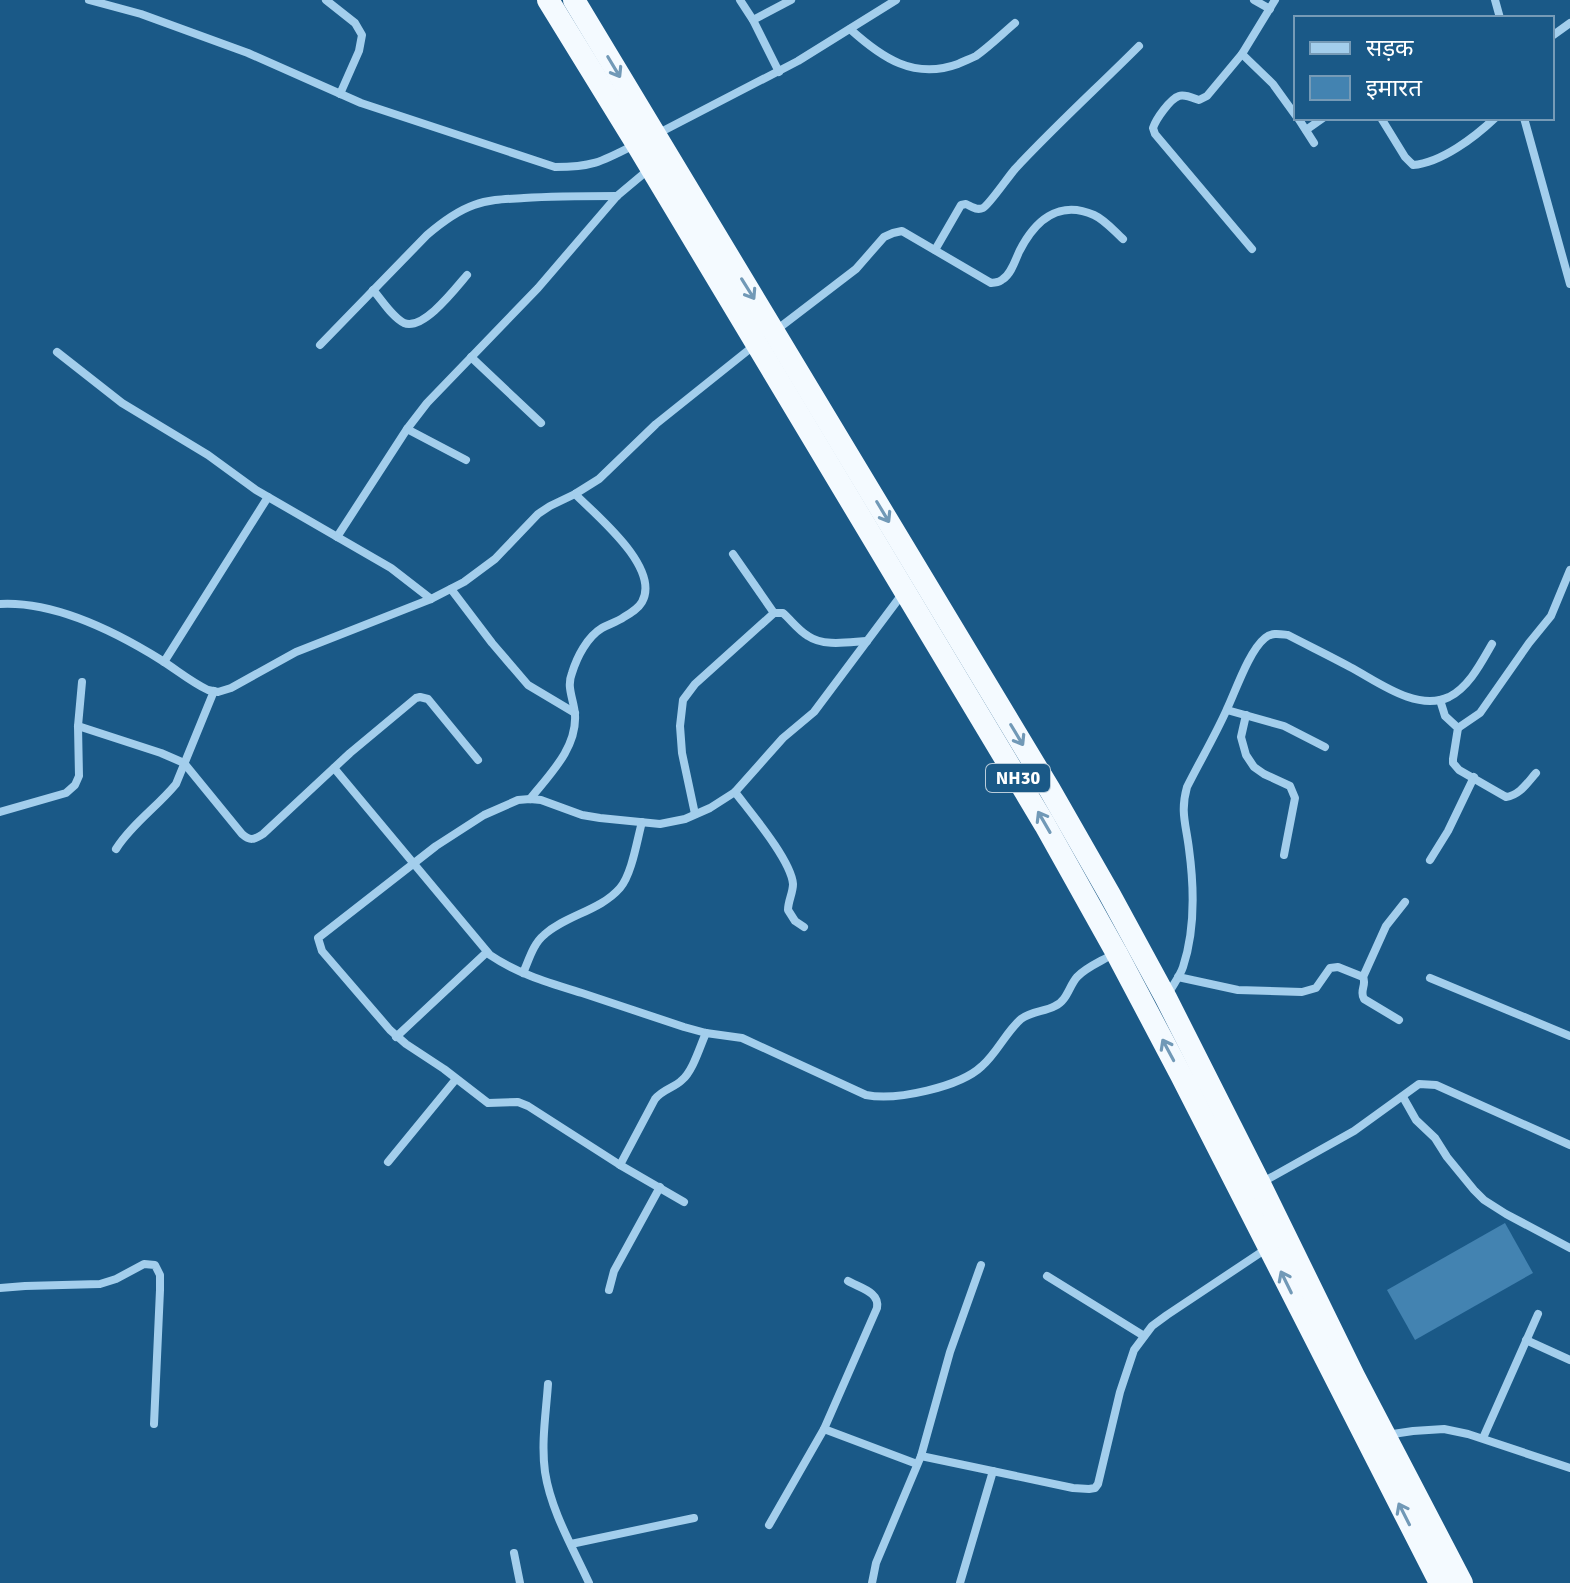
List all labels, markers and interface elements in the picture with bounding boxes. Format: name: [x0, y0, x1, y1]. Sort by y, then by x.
legend: [1294, 16, 1554, 120]
text: सड़क: [1366, 33, 1414, 63]
one-way arrow: [606, 55, 622, 78]
text: इमारत: [1366, 73, 1423, 103]
one-way arrow: [741, 277, 757, 300]
one-way arrow: [875, 500, 891, 523]
one-way arrow: [1009, 723, 1025, 746]
road number: NH30: [986, 764, 1050, 792]
one-way arrow: [1036, 811, 1052, 834]
one-way arrow: [1160, 1039, 1176, 1063]
one-way arrow: [1278, 1270, 1293, 1294]
one-way arrow: [1395, 1502, 1411, 1526]

